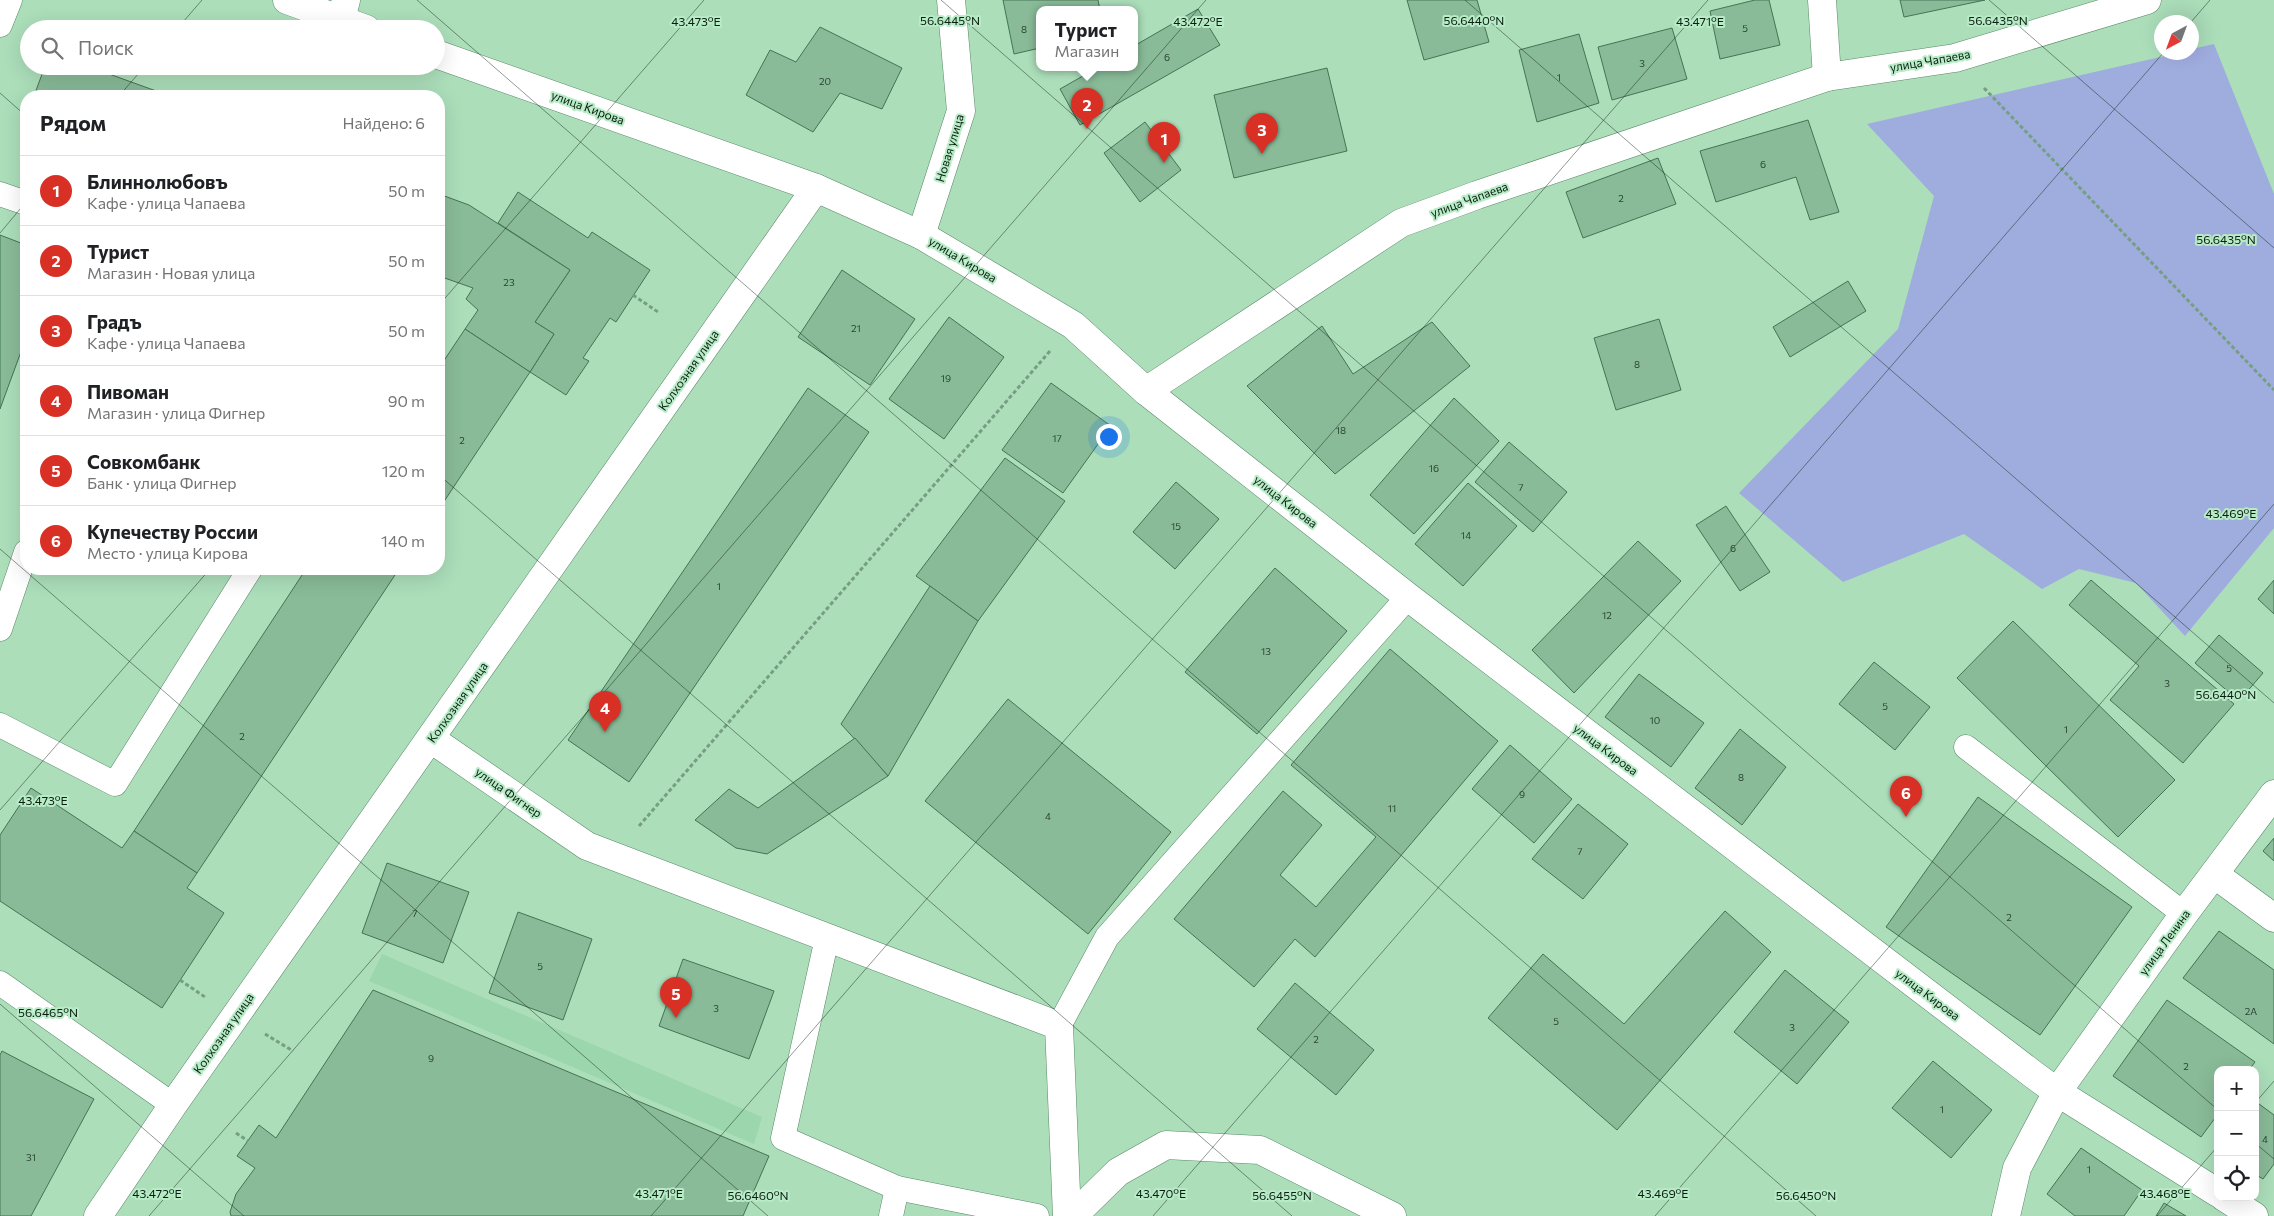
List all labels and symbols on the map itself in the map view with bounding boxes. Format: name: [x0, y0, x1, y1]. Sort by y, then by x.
text: 56.6445°N: [920, 13, 980, 27]
text: 56.6440°N: [1444, 13, 1504, 27]
text: 56.6435°N: [1968, 13, 2028, 27]
text: 43.473°E: [671, 14, 721, 28]
text: 43.472°E: [1173, 14, 1223, 28]
text: 43.471°E: [1676, 14, 1724, 28]
north arrow: [2154, 15, 2199, 60]
house number: 5: [1742, 22, 1748, 34]
house number: 8: [1021, 23, 1027, 35]
street label: улица Чапаева: [1889, 46, 1971, 74]
house number: 6: [1164, 51, 1170, 63]
house number: 3: [1639, 57, 1645, 69]
house number: 1: [1557, 71, 1561, 83]
house number: 20: [819, 75, 831, 87]
street label: улица Кирова: [550, 87, 626, 127]
pin: 2: [1071, 88, 1103, 129]
street label: Новая улица: [932, 112, 966, 184]
pin: 3: [1246, 113, 1278, 154]
pin: 1: [1148, 122, 1180, 163]
house number: 6: [1760, 158, 1766, 170]
street label: улица Чапаева: [1428, 178, 1510, 220]
house number: 2: [1618, 192, 1624, 204]
text: 56.6435°N: [2196, 232, 2256, 246]
street label: улица Кирова: [926, 233, 1000, 285]
house number: 23: [503, 276, 515, 288]
house number: 21: [851, 322, 861, 334]
street label: Колхозная улица: [655, 327, 721, 413]
house number: 8: [1634, 358, 1640, 370]
house number: 19: [941, 372, 951, 384]
your location: [1096, 424, 1122, 450]
house number: 18: [1336, 424, 1346, 436]
house number: 17: [1052, 432, 1062, 444]
house number: 2: [459, 434, 465, 446]
house number: 16: [1429, 462, 1439, 474]
street label: улица Кирова: [1251, 472, 1321, 530]
house number: 7: [1518, 481, 1524, 493]
text: 43.469°E: [2206, 506, 2256, 520]
house number: 15: [1171, 520, 1181, 532]
house number: 14: [1461, 529, 1471, 541]
house number: 6: [1730, 542, 1736, 554]
house number: 1: [717, 580, 721, 592]
house number: 12: [1602, 609, 1612, 621]
house number: 13: [1261, 645, 1271, 657]
street label: Колхозная улица: [424, 659, 490, 745]
house number: 5: [2226, 662, 2232, 674]
house number: 3: [2164, 677, 2170, 689]
text: 56.6440°N: [2196, 687, 2256, 701]
pin: 4: [589, 691, 621, 732]
house number: 5: [1882, 700, 1888, 712]
house number: 10: [1650, 714, 1660, 726]
street label: улица Кирова: [1571, 720, 1641, 778]
house number: 1: [2064, 723, 2068, 735]
house number: 2: [239, 730, 245, 742]
street label: улица Фигнер: [473, 764, 545, 820]
house number: 8: [1738, 771, 1744, 783]
pin: 6: [1890, 776, 1922, 817]
house number: 9: [1519, 788, 1525, 800]
text: 43.473°E: [18, 793, 68, 807]
house number: 11: [1388, 802, 1396, 814]
house number: 4: [1045, 810, 1051, 822]
house number: 7: [1577, 845, 1583, 857]
house number: 7: [412, 907, 418, 919]
street label: улица Ленина: [2136, 907, 2192, 977]
house number: 2: [2006, 911, 2012, 923]
house number: 5: [537, 960, 543, 972]
street label: улица Кирова: [1893, 965, 1963, 1023]
pin: 5: [660, 977, 692, 1018]
street label: Колхозная улица: [190, 990, 256, 1076]
house number: 3: [713, 1002, 719, 1014]
text: 56.6465°N: [18, 1005, 78, 1019]
house number: 2А: [2245, 1005, 2257, 1017]
house number: 5: [1553, 1015, 1559, 1027]
house number: 3: [1789, 1021, 1795, 1033]
house number: 2: [1313, 1033, 1319, 1045]
house number: 9: [428, 1052, 434, 1064]
house number: 2: [2183, 1060, 2189, 1072]
house number: 1: [1940, 1103, 1944, 1115]
house number: 4: [2262, 1133, 2268, 1145]
house number: 31: [26, 1151, 36, 1163]
house number: 1: [2087, 1163, 2091, 1175]
text: 43.472°E: [132, 1186, 182, 1200]
text: 43.471°E: [635, 1186, 683, 1200]
text: 43.470°E: [1136, 1186, 1186, 1200]
text: 43.469°E: [1638, 1186, 1688, 1200]
text: 43.468°E: [2139, 1186, 2191, 1200]
text: 56.6460°N: [728, 1188, 788, 1202]
text: 56.6455°N: [1252, 1188, 1312, 1202]
text: 56.6450°N: [1776, 1188, 1836, 1202]

